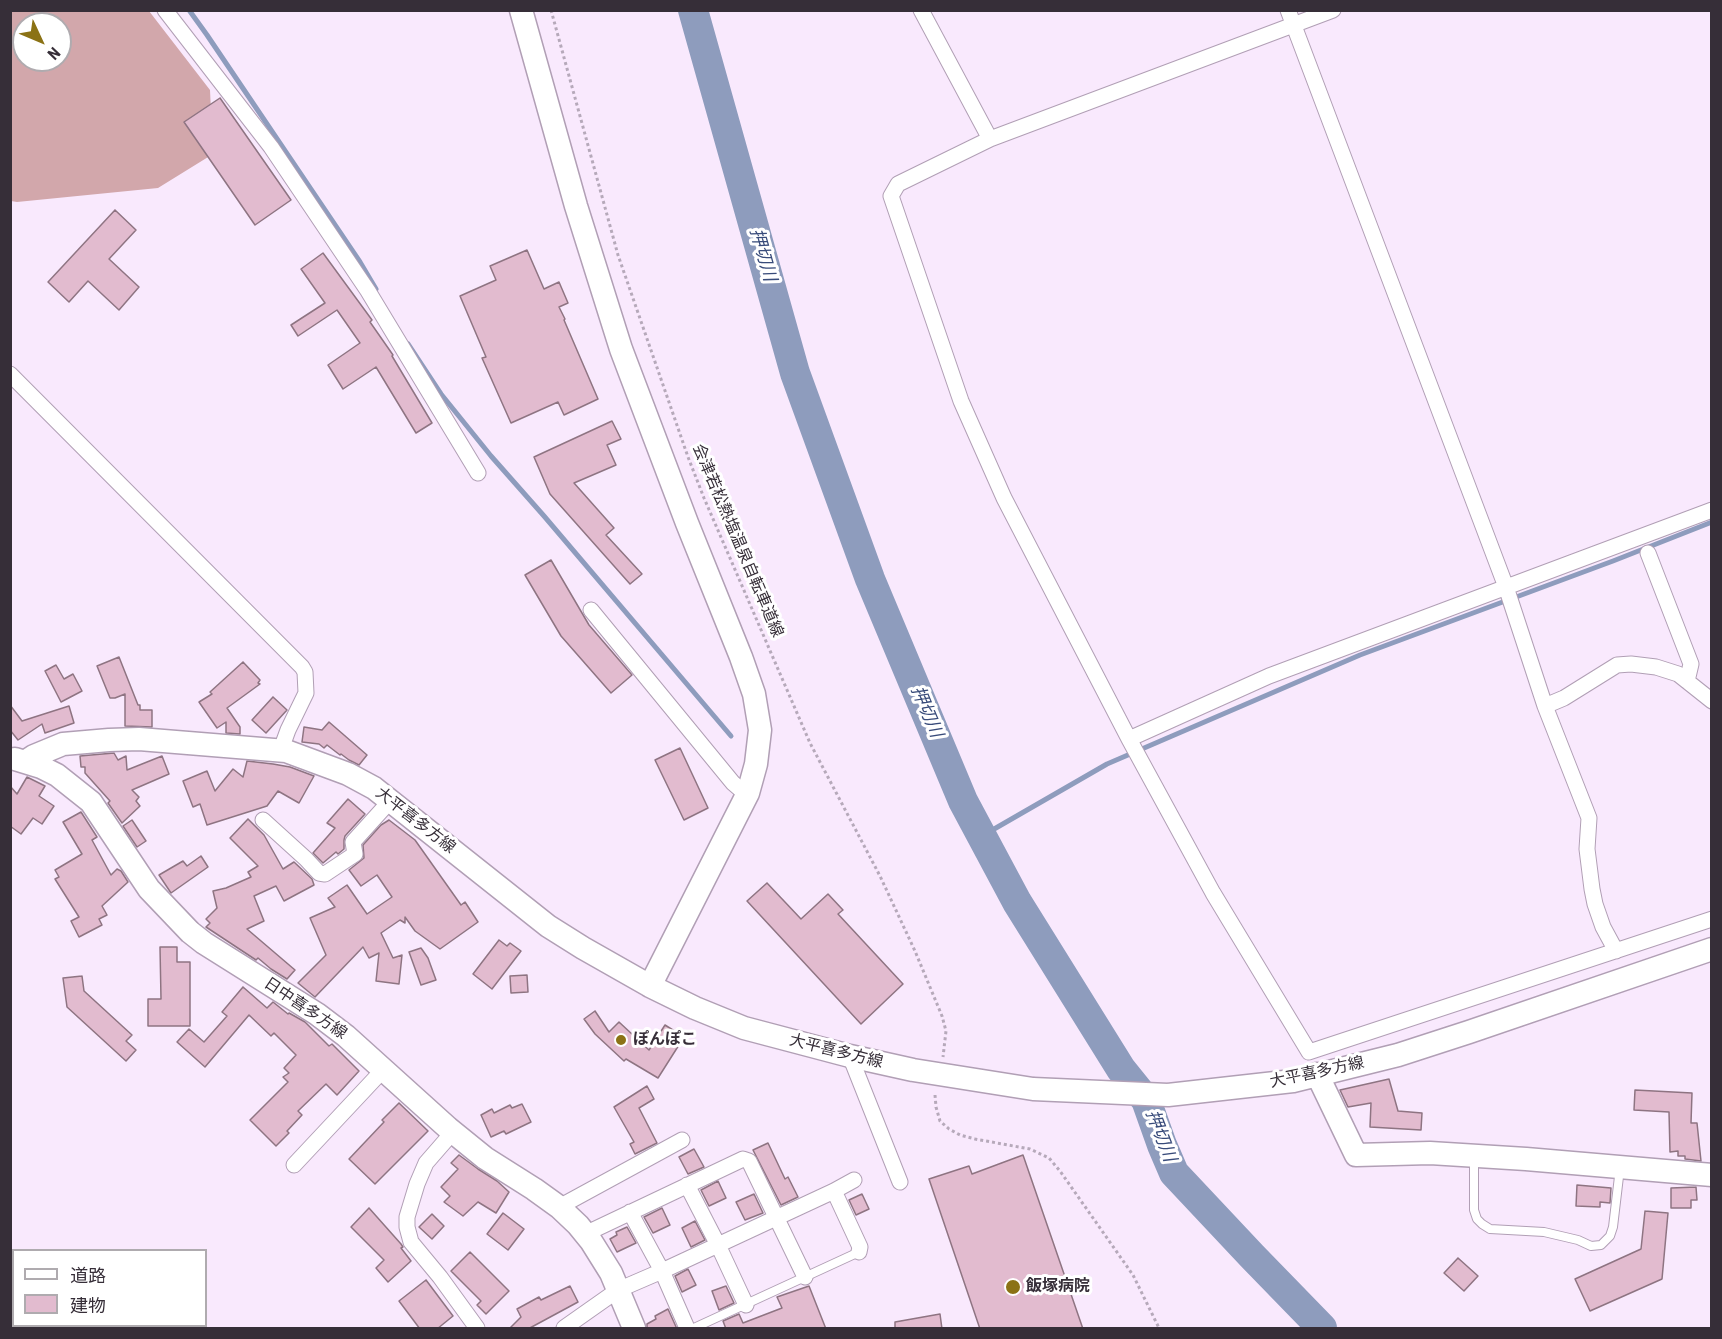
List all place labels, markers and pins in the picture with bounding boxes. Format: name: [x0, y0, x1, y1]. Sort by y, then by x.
place label: ぽんぽこ: [633, 1030, 697, 1050]
marker: ぽんぽこ: [614, 1033, 628, 1047]
place label: 飯塚病院: [1026, 1277, 1090, 1297]
marker: 飯塚病院: [1004, 1278, 1022, 1296]

